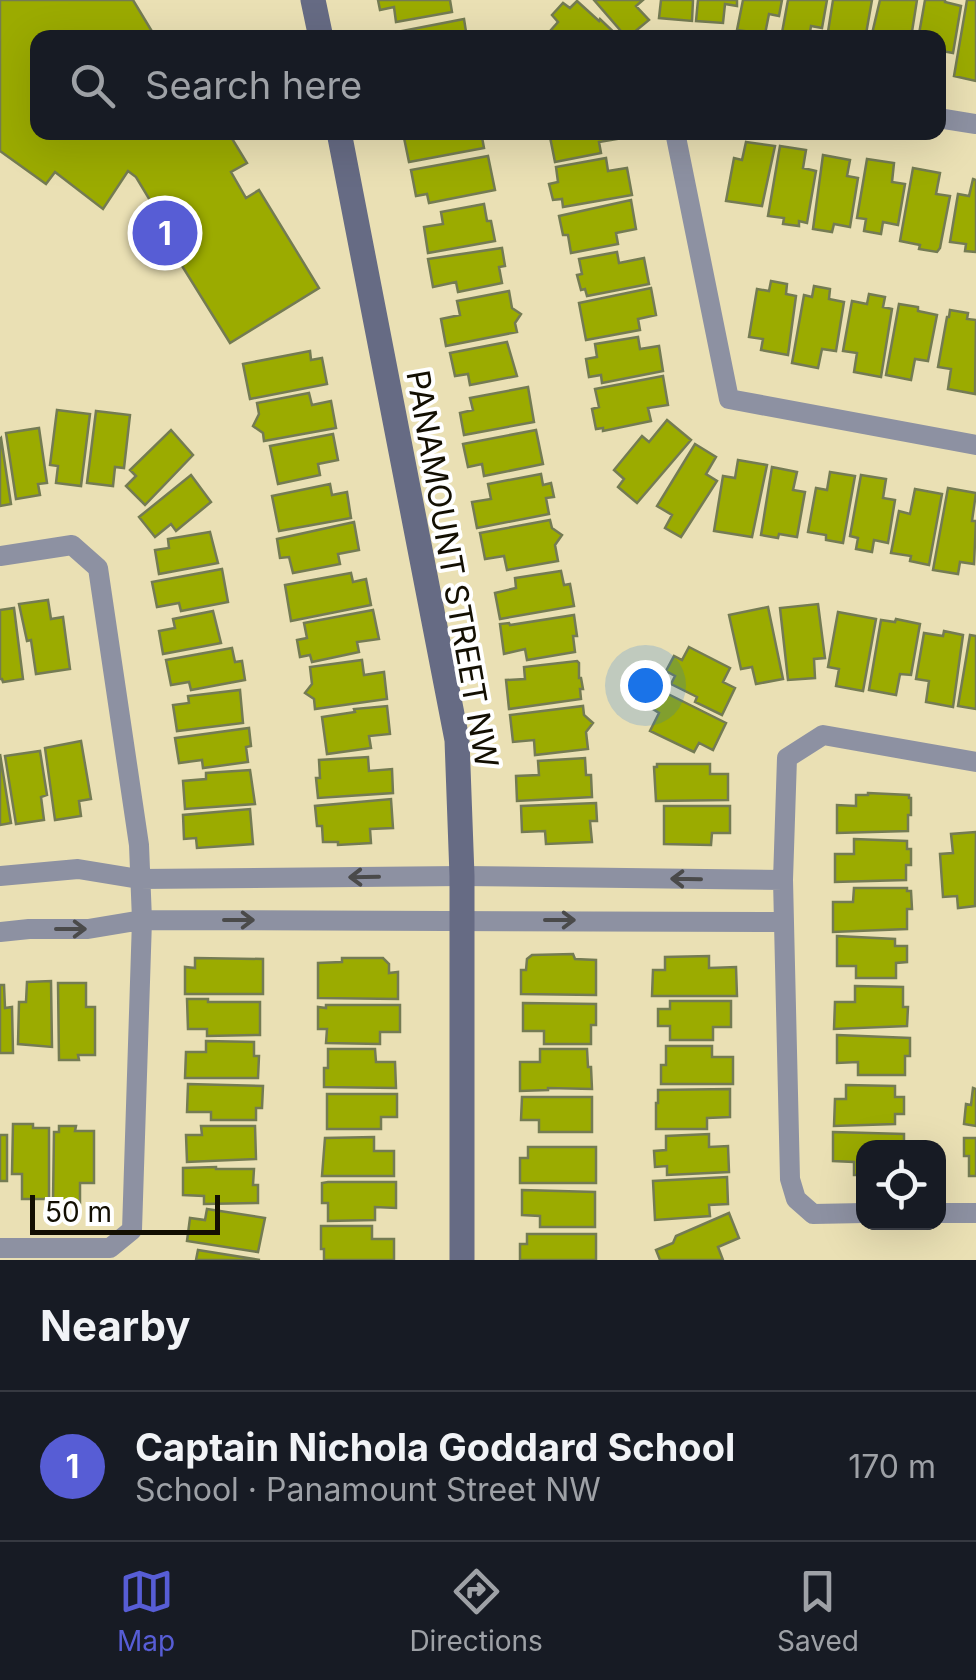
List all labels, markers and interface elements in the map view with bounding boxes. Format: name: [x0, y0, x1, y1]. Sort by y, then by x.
search box: [30, 30, 946, 140]
icon: search: [65, 58, 120, 113]
text: Search here: [145, 62, 362, 108]
pin: 1: [132, 196, 198, 270]
street label: PANAMOUNT STREET NW: [398, 367, 507, 771]
your location: [620, 660, 671, 711]
one-way arrow: [349, 868, 382, 886]
one-way arrow: [670, 869, 702, 888]
one-way arrow: [222, 910, 255, 930]
one-way arrow: [543, 911, 575, 930]
one-way arrow: [54, 920, 87, 938]
map controls: [856, 1140, 946, 1230]
button: locate: [856, 1140, 946, 1230]
scale bar: [30, 1190, 220, 1234]
text: 50 m: [45, 1195, 112, 1229]
text: Nearby: [40, 1300, 191, 1351]
text: Captain Nichola Goddard School: [135, 1424, 735, 1470]
text: 1: [66, 1447, 79, 1486]
text: 170 m: [848, 1447, 936, 1486]
text: School · Panamount Street NW: [135, 1470, 601, 1509]
tab: Map: [117, 1564, 175, 1658]
tab: Directions: [409, 1564, 543, 1658]
tab: Saved: [777, 1564, 859, 1658]

